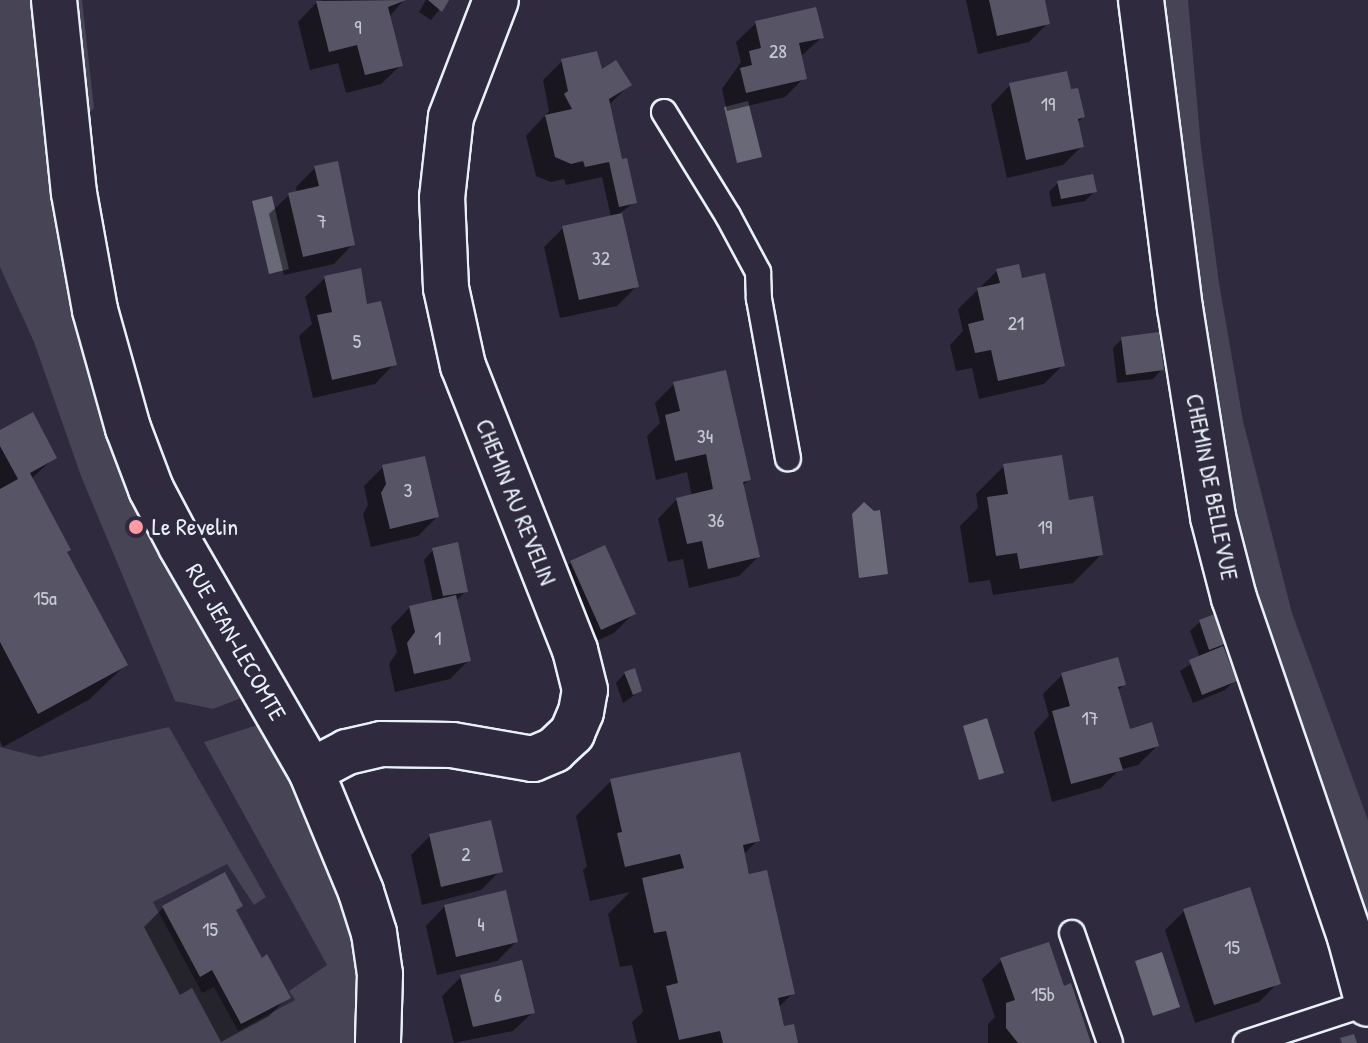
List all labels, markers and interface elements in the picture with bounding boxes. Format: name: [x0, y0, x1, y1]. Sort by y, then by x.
house number: 9: [354, 14, 362, 38]
house number: 28: [769, 38, 787, 62]
house number: 19: [1041, 91, 1055, 115]
house number: 7: [317, 208, 327, 232]
house number: 32: [592, 245, 610, 269]
house number: 21: [1008, 310, 1024, 334]
house number: 5: [353, 328, 361, 352]
street label: CHEMIN DE BELLEVUE: [1180, 391, 1244, 583]
street label: CHEMIN AU REVELIN: [470, 415, 562, 589]
house number: 34: [697, 423, 713, 447]
house number: 3: [404, 477, 412, 501]
house number: 36: [708, 507, 724, 531]
place label: Le Revelin: [152, 513, 238, 541]
house number: 19: [1038, 514, 1052, 538]
marker: Le Revelin: [127, 518, 145, 536]
street label: RUE JEAN-LECOMTE: [180, 559, 292, 725]
house number: 15a: [33, 585, 57, 609]
house number: 1: [434, 625, 442, 649]
house number: 17: [1081, 705, 1099, 729]
house number: 2: [461, 841, 471, 865]
house number: 4: [477, 911, 485, 935]
house number: 15: [202, 916, 218, 940]
house number: 15: [1224, 934, 1240, 958]
house number: 15b: [1031, 981, 1055, 1005]
house number: 6: [494, 982, 502, 1006]

